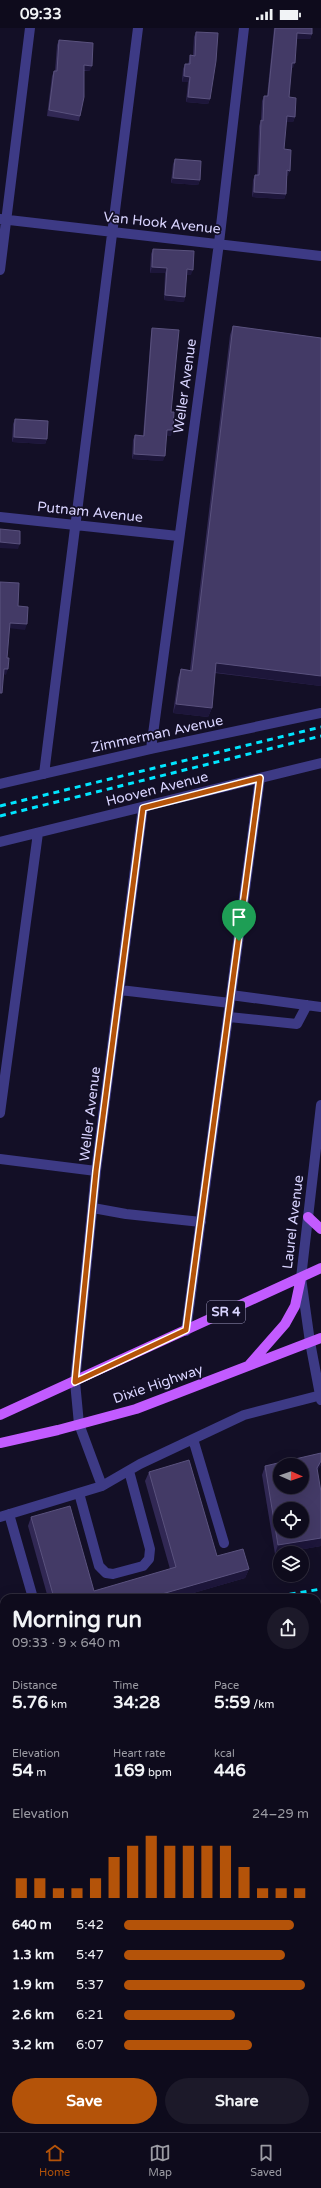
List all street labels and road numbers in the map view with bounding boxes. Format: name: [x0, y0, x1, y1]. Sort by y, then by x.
street label: Van Hook Avenue: [103, 208, 222, 238]
street label: Weller Avenue: [170, 337, 200, 434]
street label: Putnam Avenue: [36, 498, 144, 526]
street label: Zimmerman Avenue: [89, 712, 225, 756]
street label: Hooven Avenue: [104, 768, 210, 810]
street label: Weller Avenue: [76, 1066, 104, 1162]
street label: Laurel Avenue: [279, 1174, 307, 1270]
road number: SR 4: [207, 1301, 245, 1323]
street label: Dixie Highway: [111, 1361, 206, 1407]

